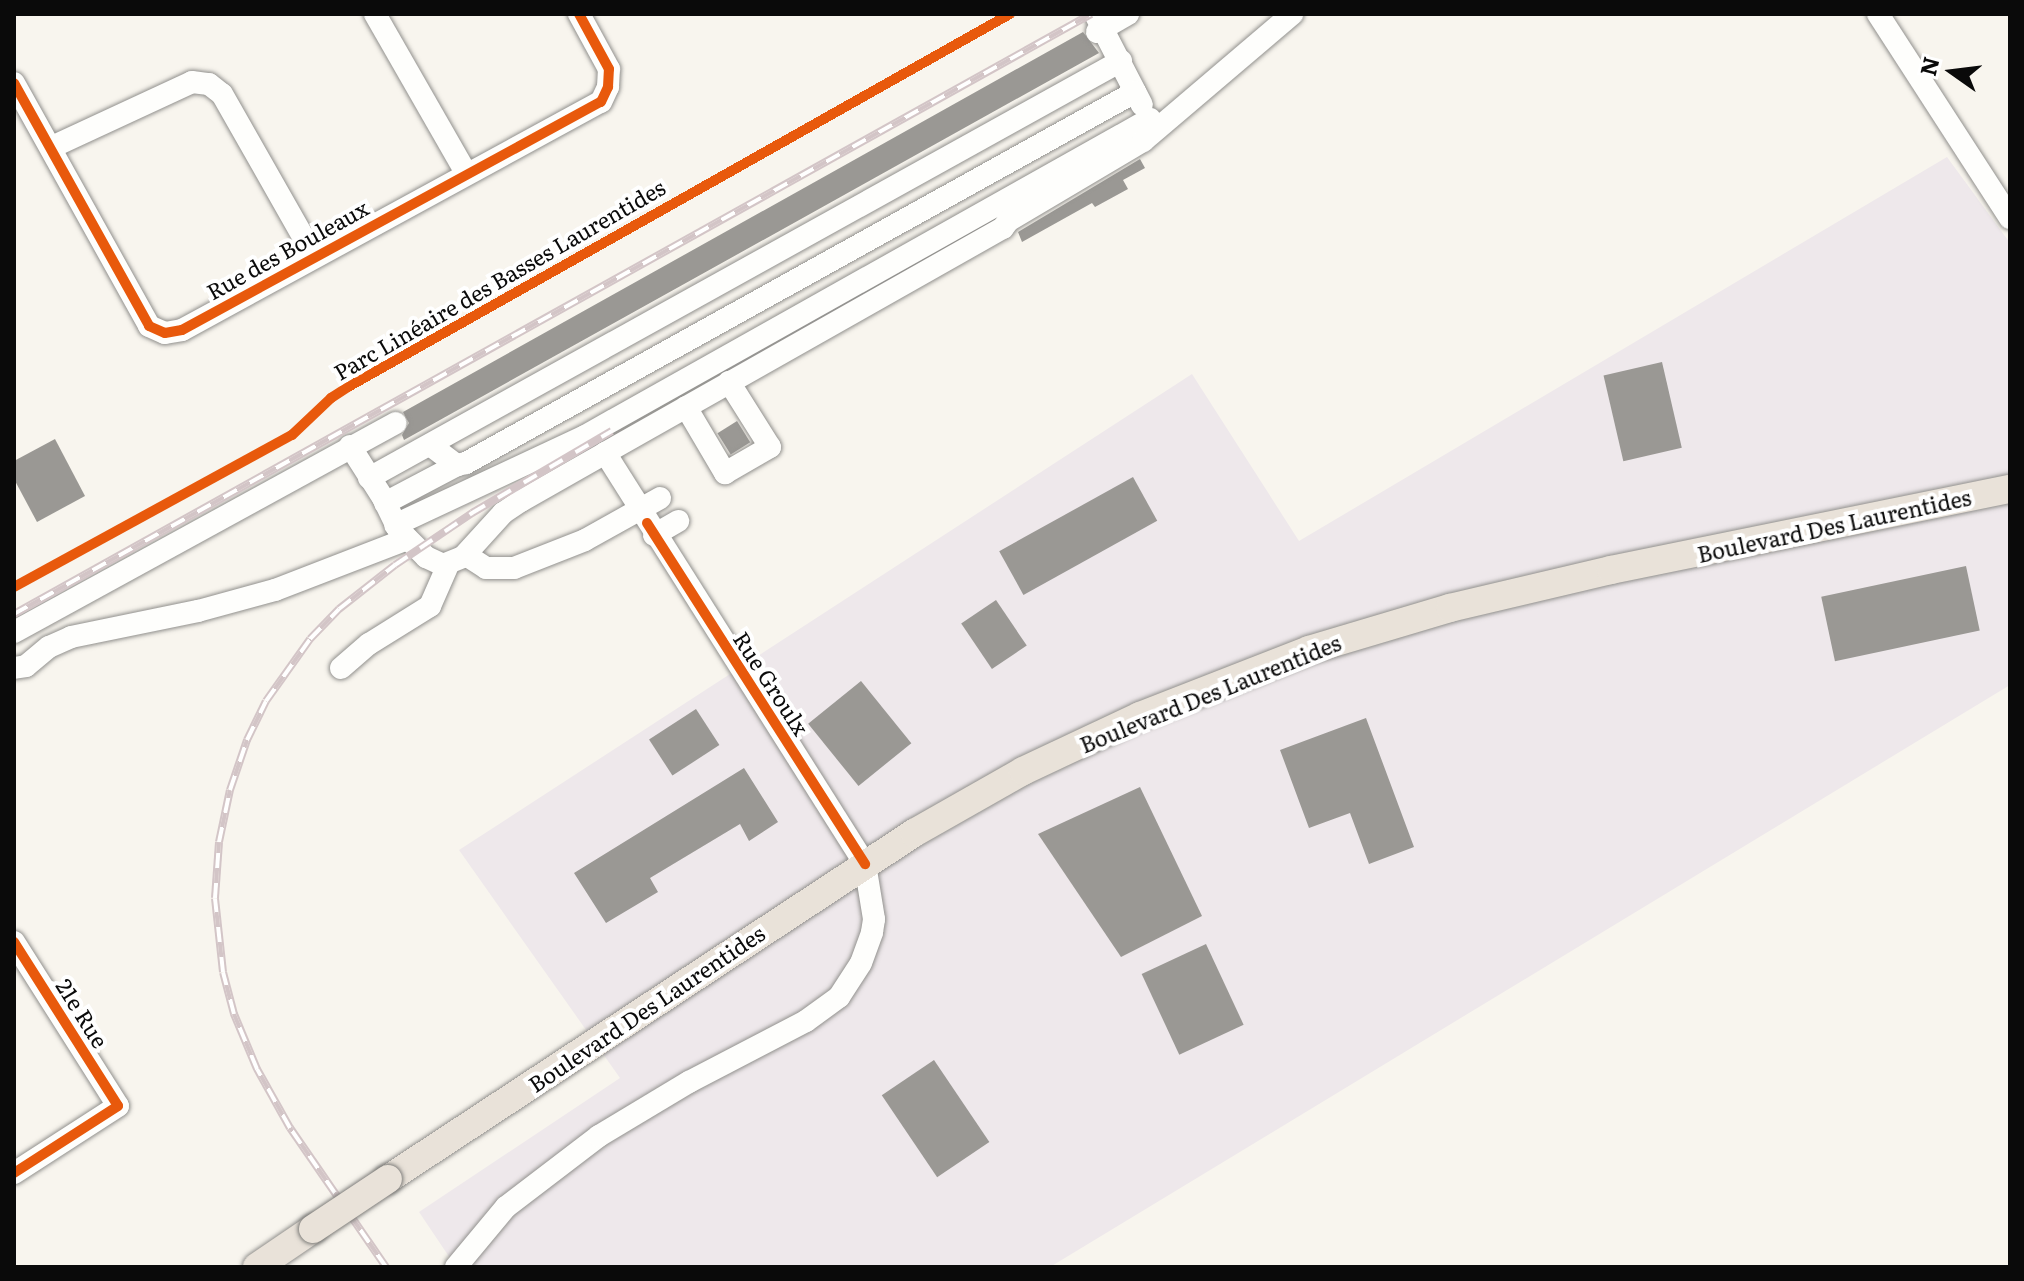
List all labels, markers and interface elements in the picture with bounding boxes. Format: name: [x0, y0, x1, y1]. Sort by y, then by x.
north arrow: [1912, 32, 1992, 112]
text: N: [1910, 53, 1946, 79]
street label: Parc Linéaire des Basses Laurentides: [329, 173, 669, 385]
street label: Rue des Bouleaux: [201, 194, 373, 304]
street label: Boulevard Des Laurentides: [1695, 483, 1973, 567]
street label: Rue Groulx: [729, 626, 815, 740]
street label: Boulevard Des Laurentides: [1076, 628, 1344, 758]
street label: Boulevard Des Laurentides: [523, 919, 769, 1097]
street label: 21e Rue: [52, 974, 114, 1052]

